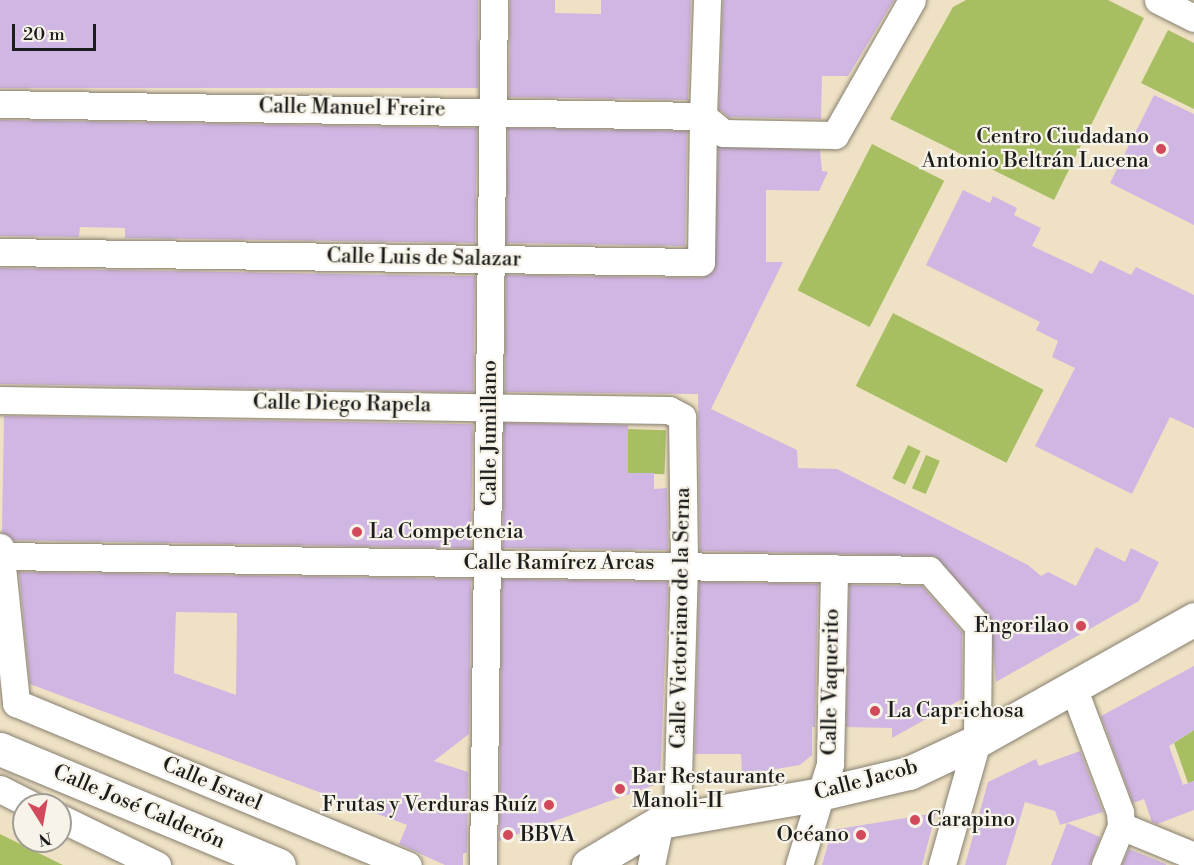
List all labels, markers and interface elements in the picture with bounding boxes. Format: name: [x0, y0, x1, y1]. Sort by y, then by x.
scale bar: [15, 12, 99, 50]
text: 20 m: [23, 23, 65, 46]
street label: Calle Manuel Freire: [258, 94, 446, 122]
place label: Centro Ciudadano Antonio Beltrán Lucena: [922, 124, 1149, 174]
marker: Centro Ciudadano Antonio Beltrán Lucena: [1154, 142, 1168, 156]
street label: Calle Luis de Salazar: [326, 244, 522, 272]
street label: Calle Jumillano: [477, 360, 503, 506]
street label: Calle Diego Rapela: [253, 390, 431, 418]
street label: Calle Victoriano de la Serna: [666, 487, 696, 749]
place label: La Competencia: [369, 519, 524, 545]
marker: La Competencia: [350, 525, 364, 539]
street label: Calle Ramírez Arcas: [464, 550, 654, 576]
street label: Calle Vaquerito: [817, 608, 845, 756]
place label: Engorilao: [974, 613, 1069, 639]
marker: Engorilao: [1074, 619, 1088, 633]
place label: La Caprichosa: [887, 698, 1024, 724]
marker: La Caprichosa: [868, 704, 882, 718]
street label: Calle Israel: [158, 752, 266, 816]
street label: Calle Jacob: [811, 754, 921, 806]
street label: Calle José Calderón: [49, 759, 229, 855]
place label: Bar Restaurante Manoli-II: [632, 764, 785, 814]
marker: Bar Restaurante Manoli-II: [613, 782, 627, 796]
place label: Frutas y Verduras Ruíz: [322, 792, 537, 818]
north arrow: [12, 793, 72, 853]
marker: Frutas y Verduras Ruíz: [542, 798, 556, 812]
place label: Carapino: [927, 807, 1015, 833]
marker: Carapino: [908, 813, 922, 827]
place label: BBVA: [520, 822, 575, 848]
place label: Océano: [776, 822, 849, 848]
text: N: [37, 828, 53, 850]
marker: BBVA: [501, 828, 515, 842]
marker: Océano: [854, 828, 868, 842]

